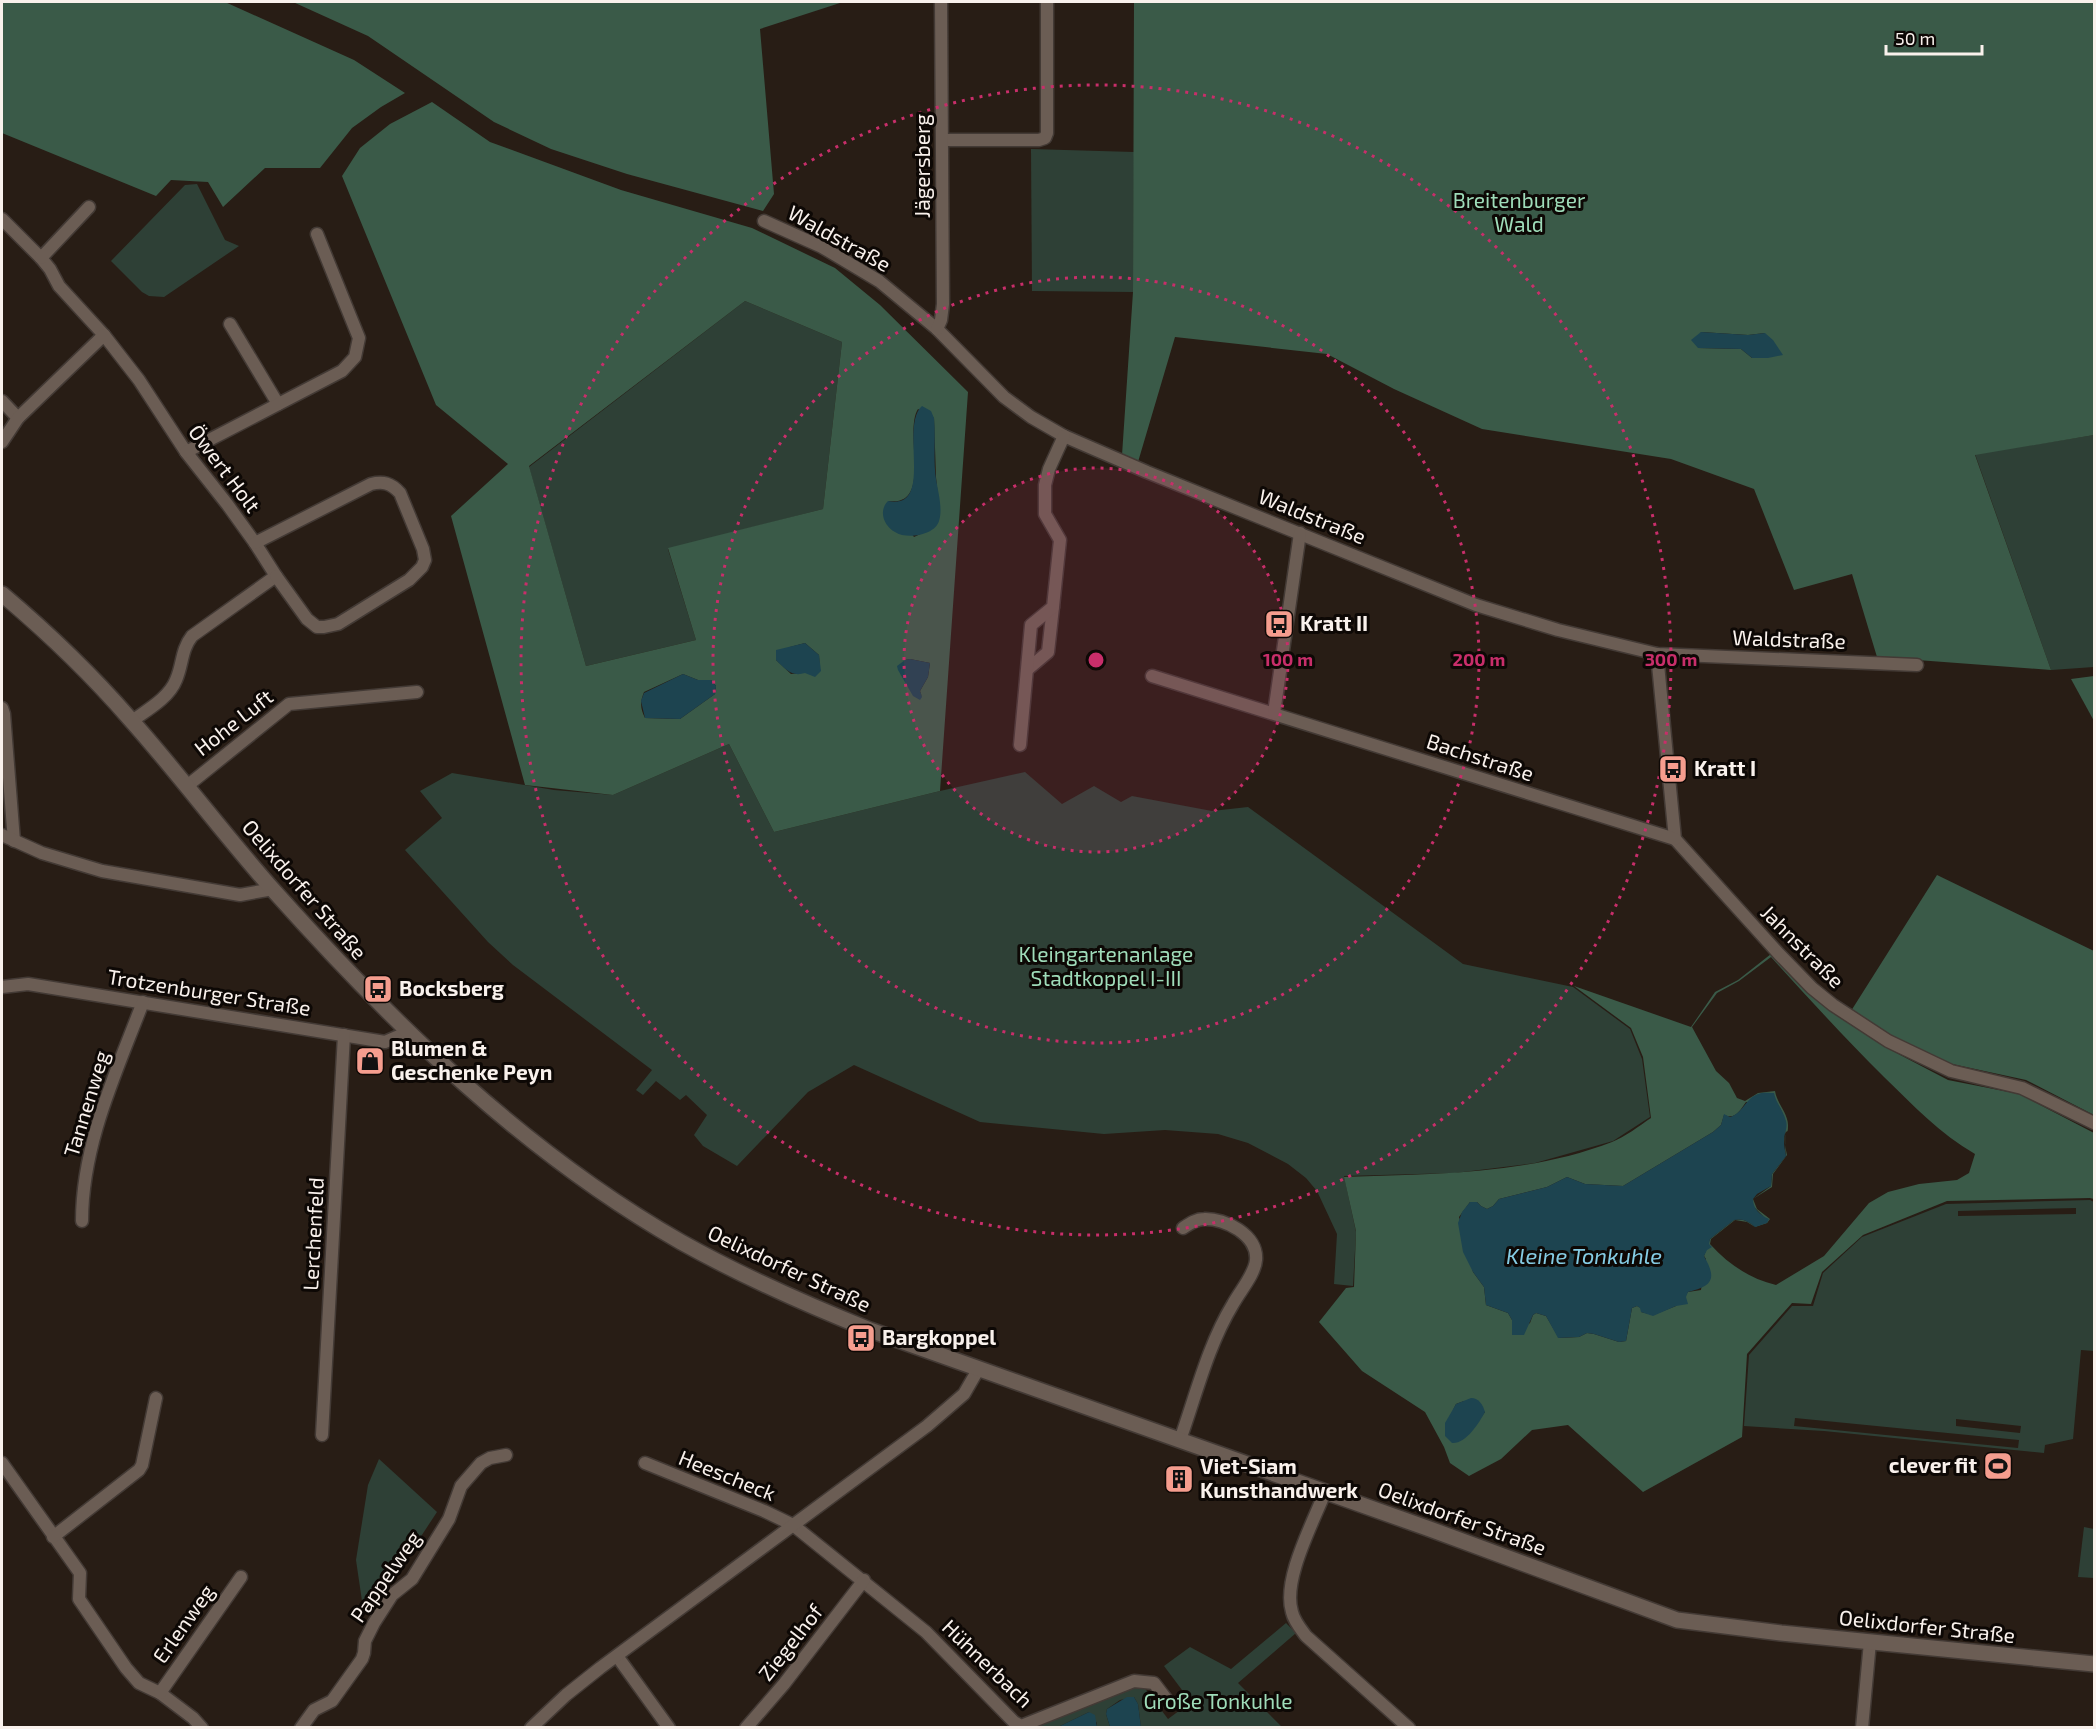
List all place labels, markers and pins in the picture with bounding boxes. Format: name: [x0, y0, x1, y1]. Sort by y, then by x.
bus stop icon: Kratt II: [1263, 608, 1295, 640]
place label: Kratt II: [1300, 610, 1368, 635]
centre of rings: [1086, 650, 1106, 670]
bus stop icon: Kratt I: [1657, 753, 1689, 785]
place label: Kratt I: [1694, 755, 1756, 780]
bus stop icon: Bocksberg: [362, 973, 394, 1005]
place label: Bocksberg: [399, 975, 504, 1000]
place label: Blumen & Geschenke Peyn: [391, 1035, 552, 1085]
shop icon: Blumen & Geschenke Peyn: [354, 1045, 386, 1077]
bus stop icon: Bargkoppel: [845, 1322, 877, 1354]
place label: Bargkoppel: [882, 1324, 996, 1349]
sports icon: clever fit: [1982, 1450, 2014, 1482]
place label: clever fit: [1889, 1452, 1977, 1477]
place label: Viet-Siam Kunsthandwerk: [1200, 1453, 1358, 1502]
building icon: Viet-Siam Kunsthandwerk: [1163, 1463, 1195, 1495]

